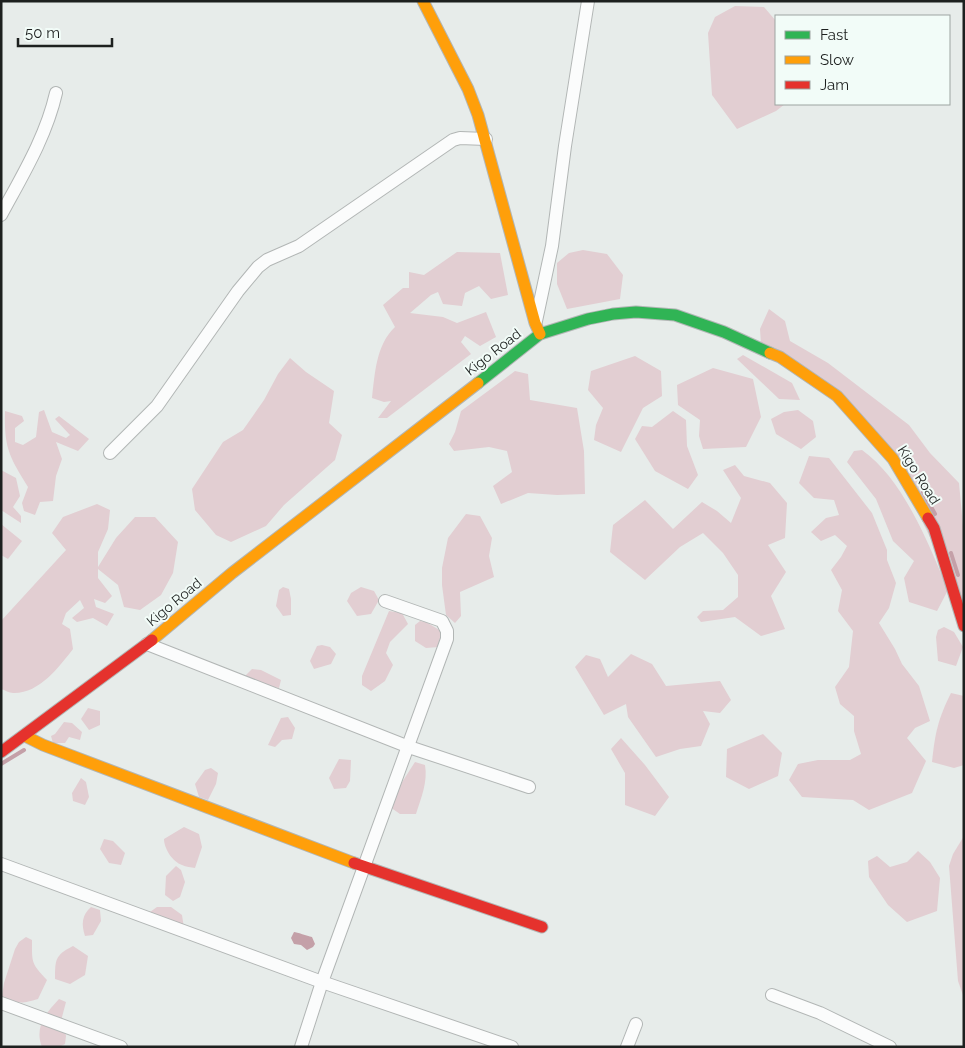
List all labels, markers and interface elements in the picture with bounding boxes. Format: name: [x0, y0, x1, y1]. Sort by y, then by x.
scale bar: [18, 15, 111, 47]
legend: [775, 15, 950, 105]
text: 50 m: [25, 24, 60, 42]
text: Fast: [820, 26, 848, 44]
text: Slow: [820, 51, 854, 69]
text: Jam: [820, 76, 849, 94]
street label: Kigo Road: [462, 325, 524, 379]
street label: Kigo Road: [895, 443, 943, 507]
street label: Kigo Road: [144, 575, 204, 629]

